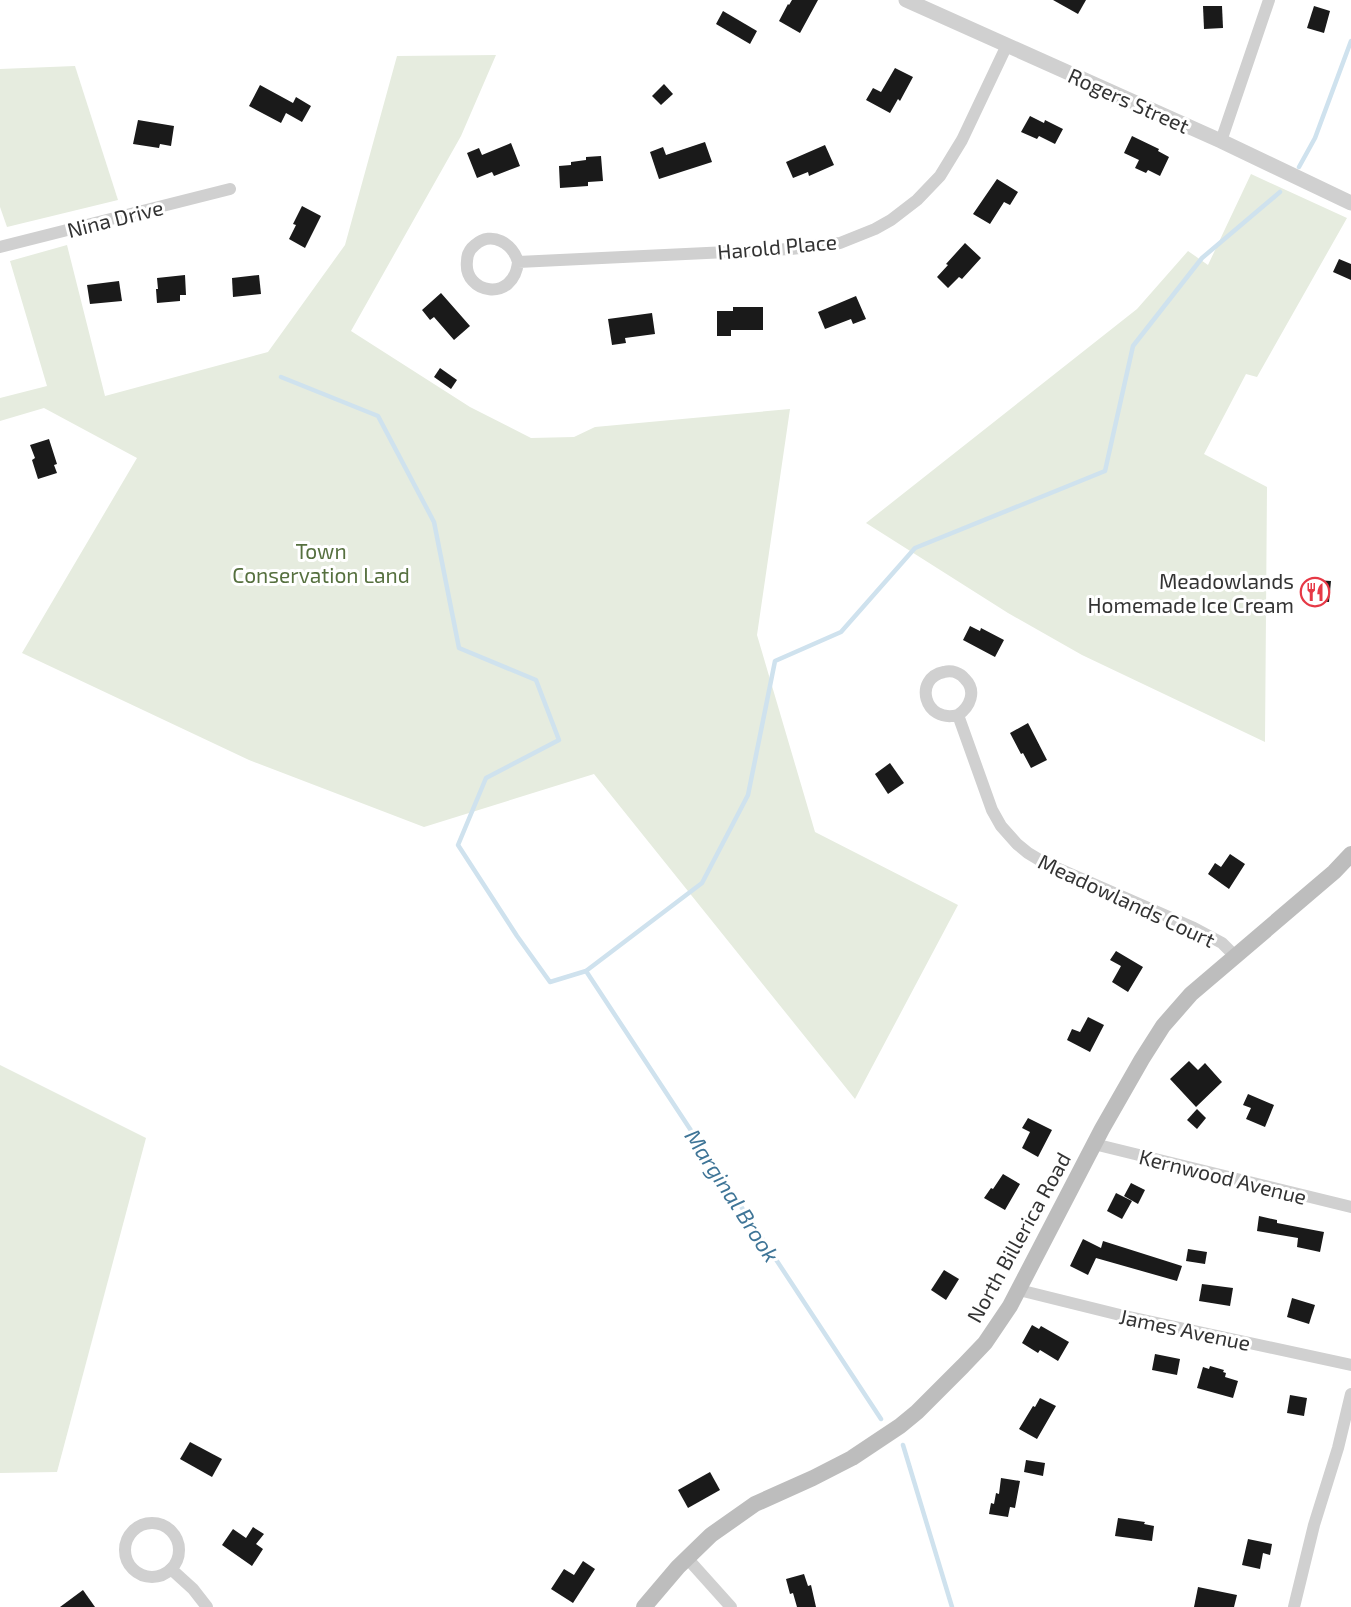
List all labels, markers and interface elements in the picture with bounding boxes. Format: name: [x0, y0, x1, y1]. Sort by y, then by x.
street label: Rogers Street: [1065, 62, 1193, 138]
street label: Nina Drive: [64, 194, 166, 242]
street label: Harold Place: [716, 228, 838, 264]
park label: Town Conservation Land: [232, 538, 410, 587]
place label: Meadowlands Homemade Ice Cream: [1088, 568, 1294, 617]
restaurant icon: Meadowlands Homemade Ice Cream: [1299, 576, 1331, 608]
street label: Meadowlands Court: [1035, 848, 1219, 952]
water label: Marginal Brook: [680, 1124, 786, 1266]
street label: Kernwood Avenue: [1137, 1143, 1309, 1209]
street label: North Billerica Road: [961, 1148, 1075, 1326]
street label: James Avenue: [1117, 1303, 1253, 1355]

